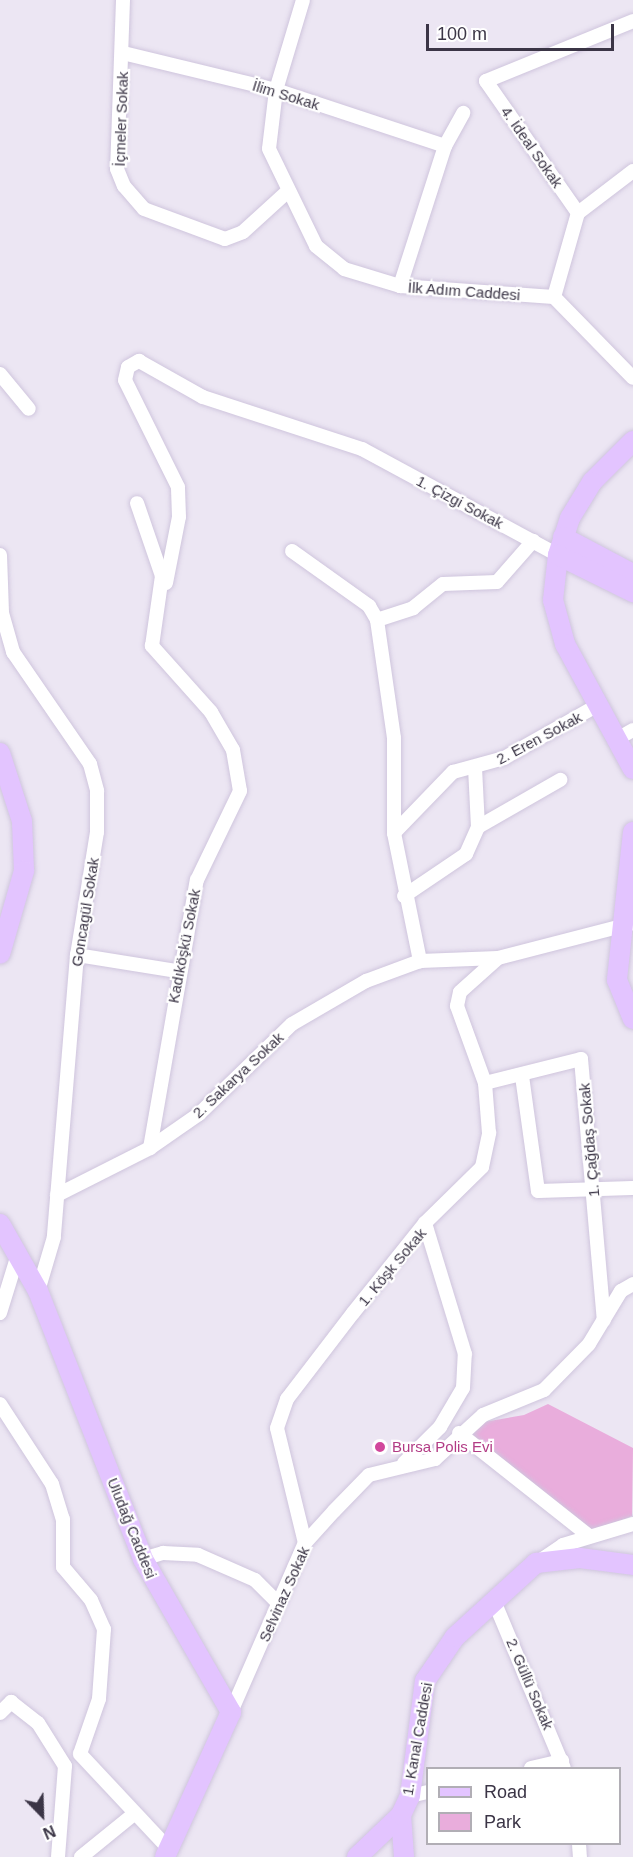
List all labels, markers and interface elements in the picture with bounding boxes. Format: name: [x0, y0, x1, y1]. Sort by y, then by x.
scale bar: [429, 12, 616, 50]
text: 100 m: [437, 24, 487, 44]
street label: İçmeler Sokak: [110, 71, 132, 167]
street label: İlim Sokak: [250, 76, 322, 114]
street label: 4. İdeal Sokak: [497, 103, 567, 191]
street label: İlk Adım Caddesi: [407, 278, 521, 304]
street label: 1. Çizgi Sokak: [413, 472, 507, 532]
street label: 2. Eren Sokak: [493, 708, 585, 768]
street label: Goncagül Sokak: [68, 856, 102, 968]
street label: Kadıköşkü Sokak: [164, 887, 204, 1005]
street label: 2. Sakarya Sokak: [189, 1028, 287, 1122]
street label: 1. Çağdaş Sokak: [575, 1082, 603, 1198]
street label: 1. Köşk Sokak: [354, 1224, 430, 1310]
place label: Bursa Polis Evi: [392, 1438, 493, 1456]
marker: Bursa Polis Evi: [373, 1440, 387, 1454]
street label: Uludağ Caddesi: [104, 1475, 160, 1581]
street label: Selvinaz Sokak: [255, 1543, 313, 1645]
street label: 2. Güllü Sokak: [503, 1636, 557, 1732]
street label: 1. Kanal Caddesi: [398, 1681, 436, 1797]
legend: [426, 1767, 621, 1845]
text: Road: [484, 1782, 527, 1802]
north arrow: [12, 1785, 72, 1845]
text: Park: [484, 1812, 521, 1832]
text: N: [41, 1822, 58, 1842]

